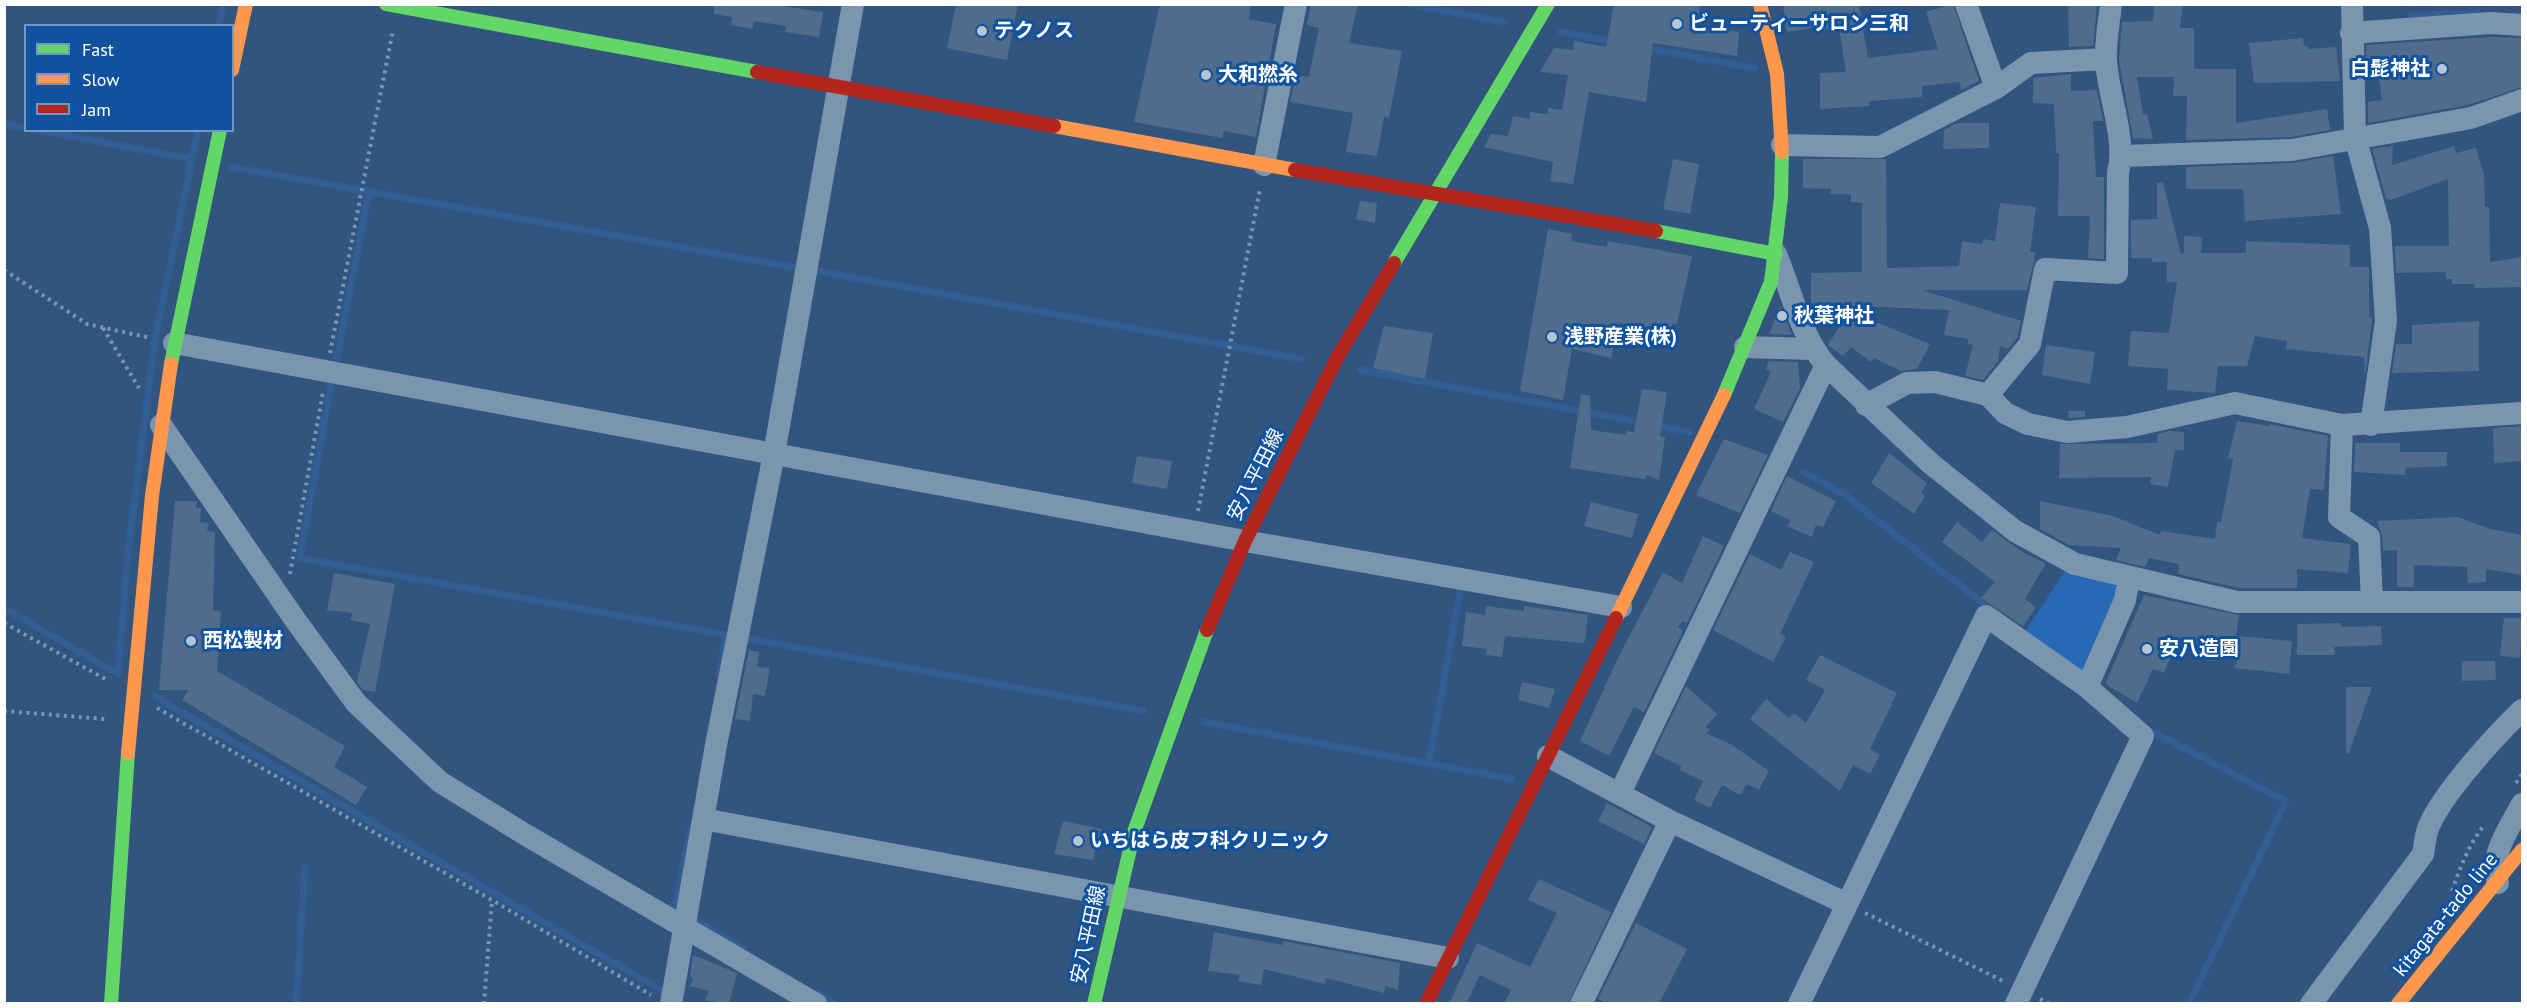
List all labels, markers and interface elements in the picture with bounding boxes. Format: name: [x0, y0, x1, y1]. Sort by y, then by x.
place label: ビューティーサロン三和: [1689, 12, 1909, 36]
marker: ビューティーサロン三和: [1670, 17, 1684, 31]
place label: テクノス: [994, 19, 1074, 43]
legend: [24, 24, 234, 132]
marker: テクノス: [975, 24, 989, 38]
text: Fast: [82, 38, 114, 61]
place label: 白髭神社: [2350, 57, 2430, 81]
marker: 白髭神社: [2435, 62, 2449, 76]
place label: 大和撚糸: [1218, 63, 1298, 87]
text: Slow: [82, 68, 120, 91]
marker: 大和撚糸: [1199, 68, 1213, 82]
text: Jam: [82, 98, 111, 121]
place label: 秋葉神社: [1794, 304, 1874, 328]
marker: 秋葉神社: [1775, 309, 1789, 323]
place label: 浅野産業(株): [1564, 325, 1677, 349]
marker: 浅野産業(株): [1545, 330, 1559, 344]
street label: 安八平田線: [1223, 425, 1289, 525]
place label: 西松製材: [203, 629, 283, 653]
marker: 西松製材: [184, 634, 198, 648]
place label: 安八造園: [2159, 637, 2239, 661]
marker: 安八造園: [2140, 642, 2154, 656]
place label: いちはら皮フ科クリニック: [1090, 829, 1330, 853]
marker: いちはら皮フ科クリニック: [1071, 834, 1085, 848]
street label: kitagata-tado line: [2389, 848, 2503, 982]
street label: 安八平田線: [1067, 884, 1111, 986]

